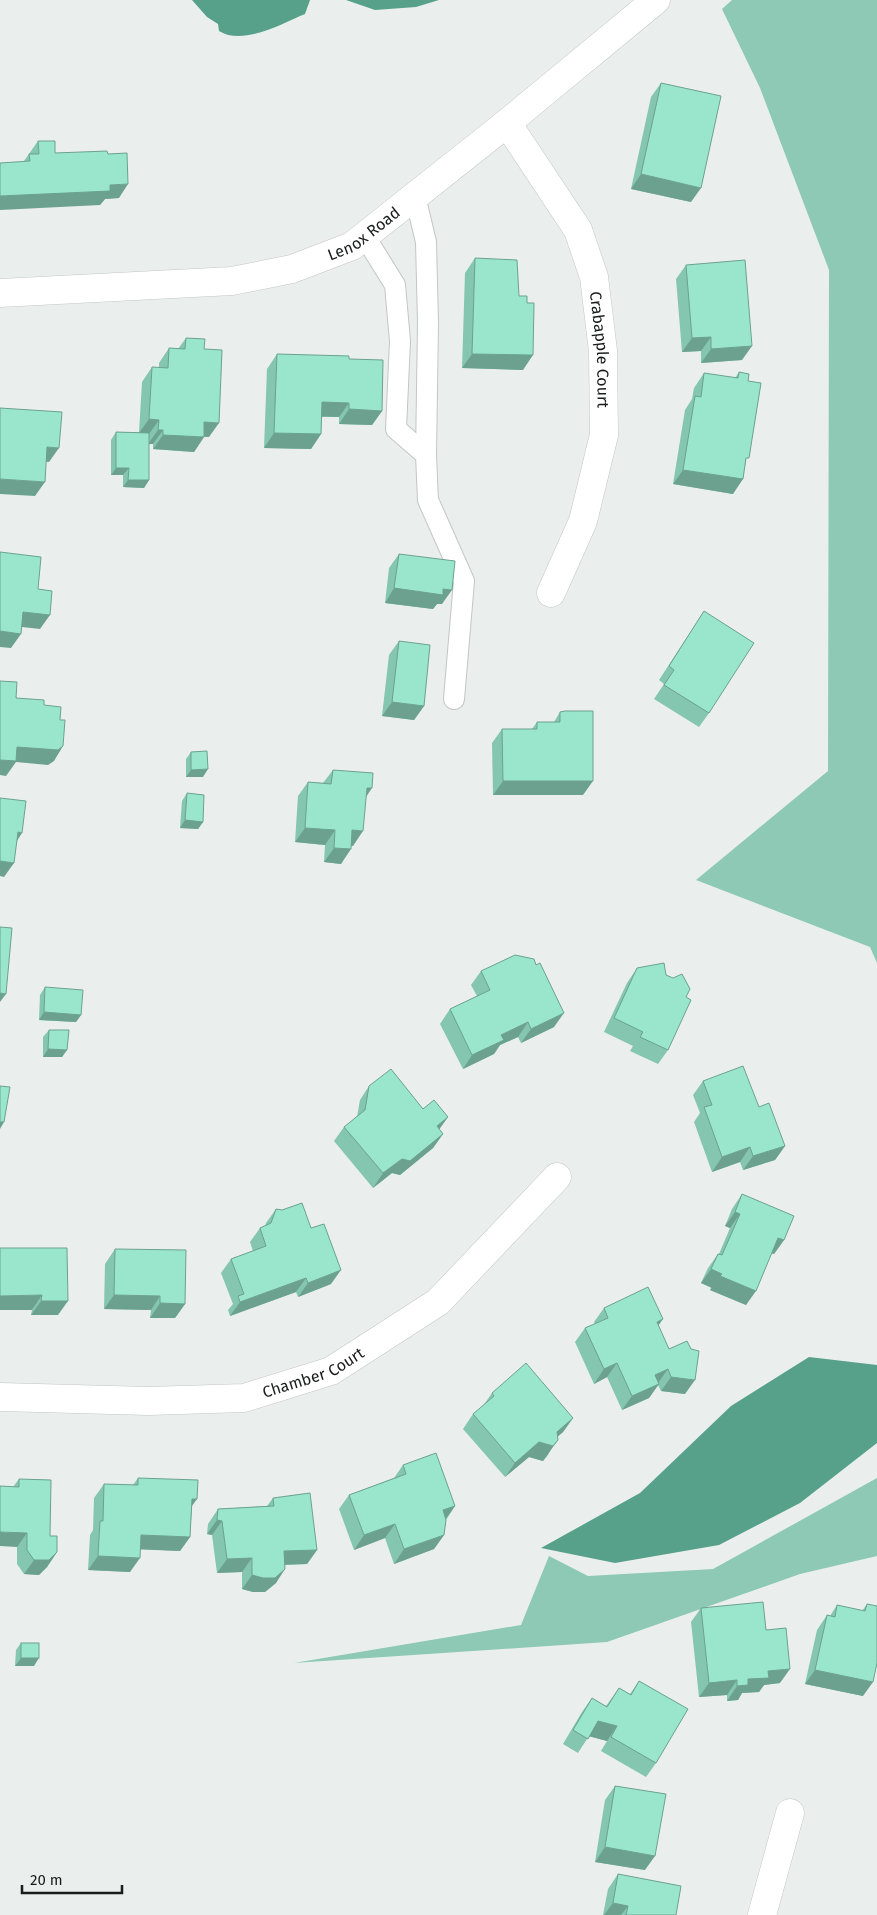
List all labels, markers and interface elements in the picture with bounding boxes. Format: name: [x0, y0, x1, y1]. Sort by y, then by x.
street label: Lenox Road: [325, 203, 404, 265]
street label: Crabapple Court: [586, 290, 613, 408]
street label: Chamber Court: [260, 1343, 368, 1402]
scale bar: [22, 1862, 122, 1894]
text: 20 m: [30, 1871, 63, 1889]

